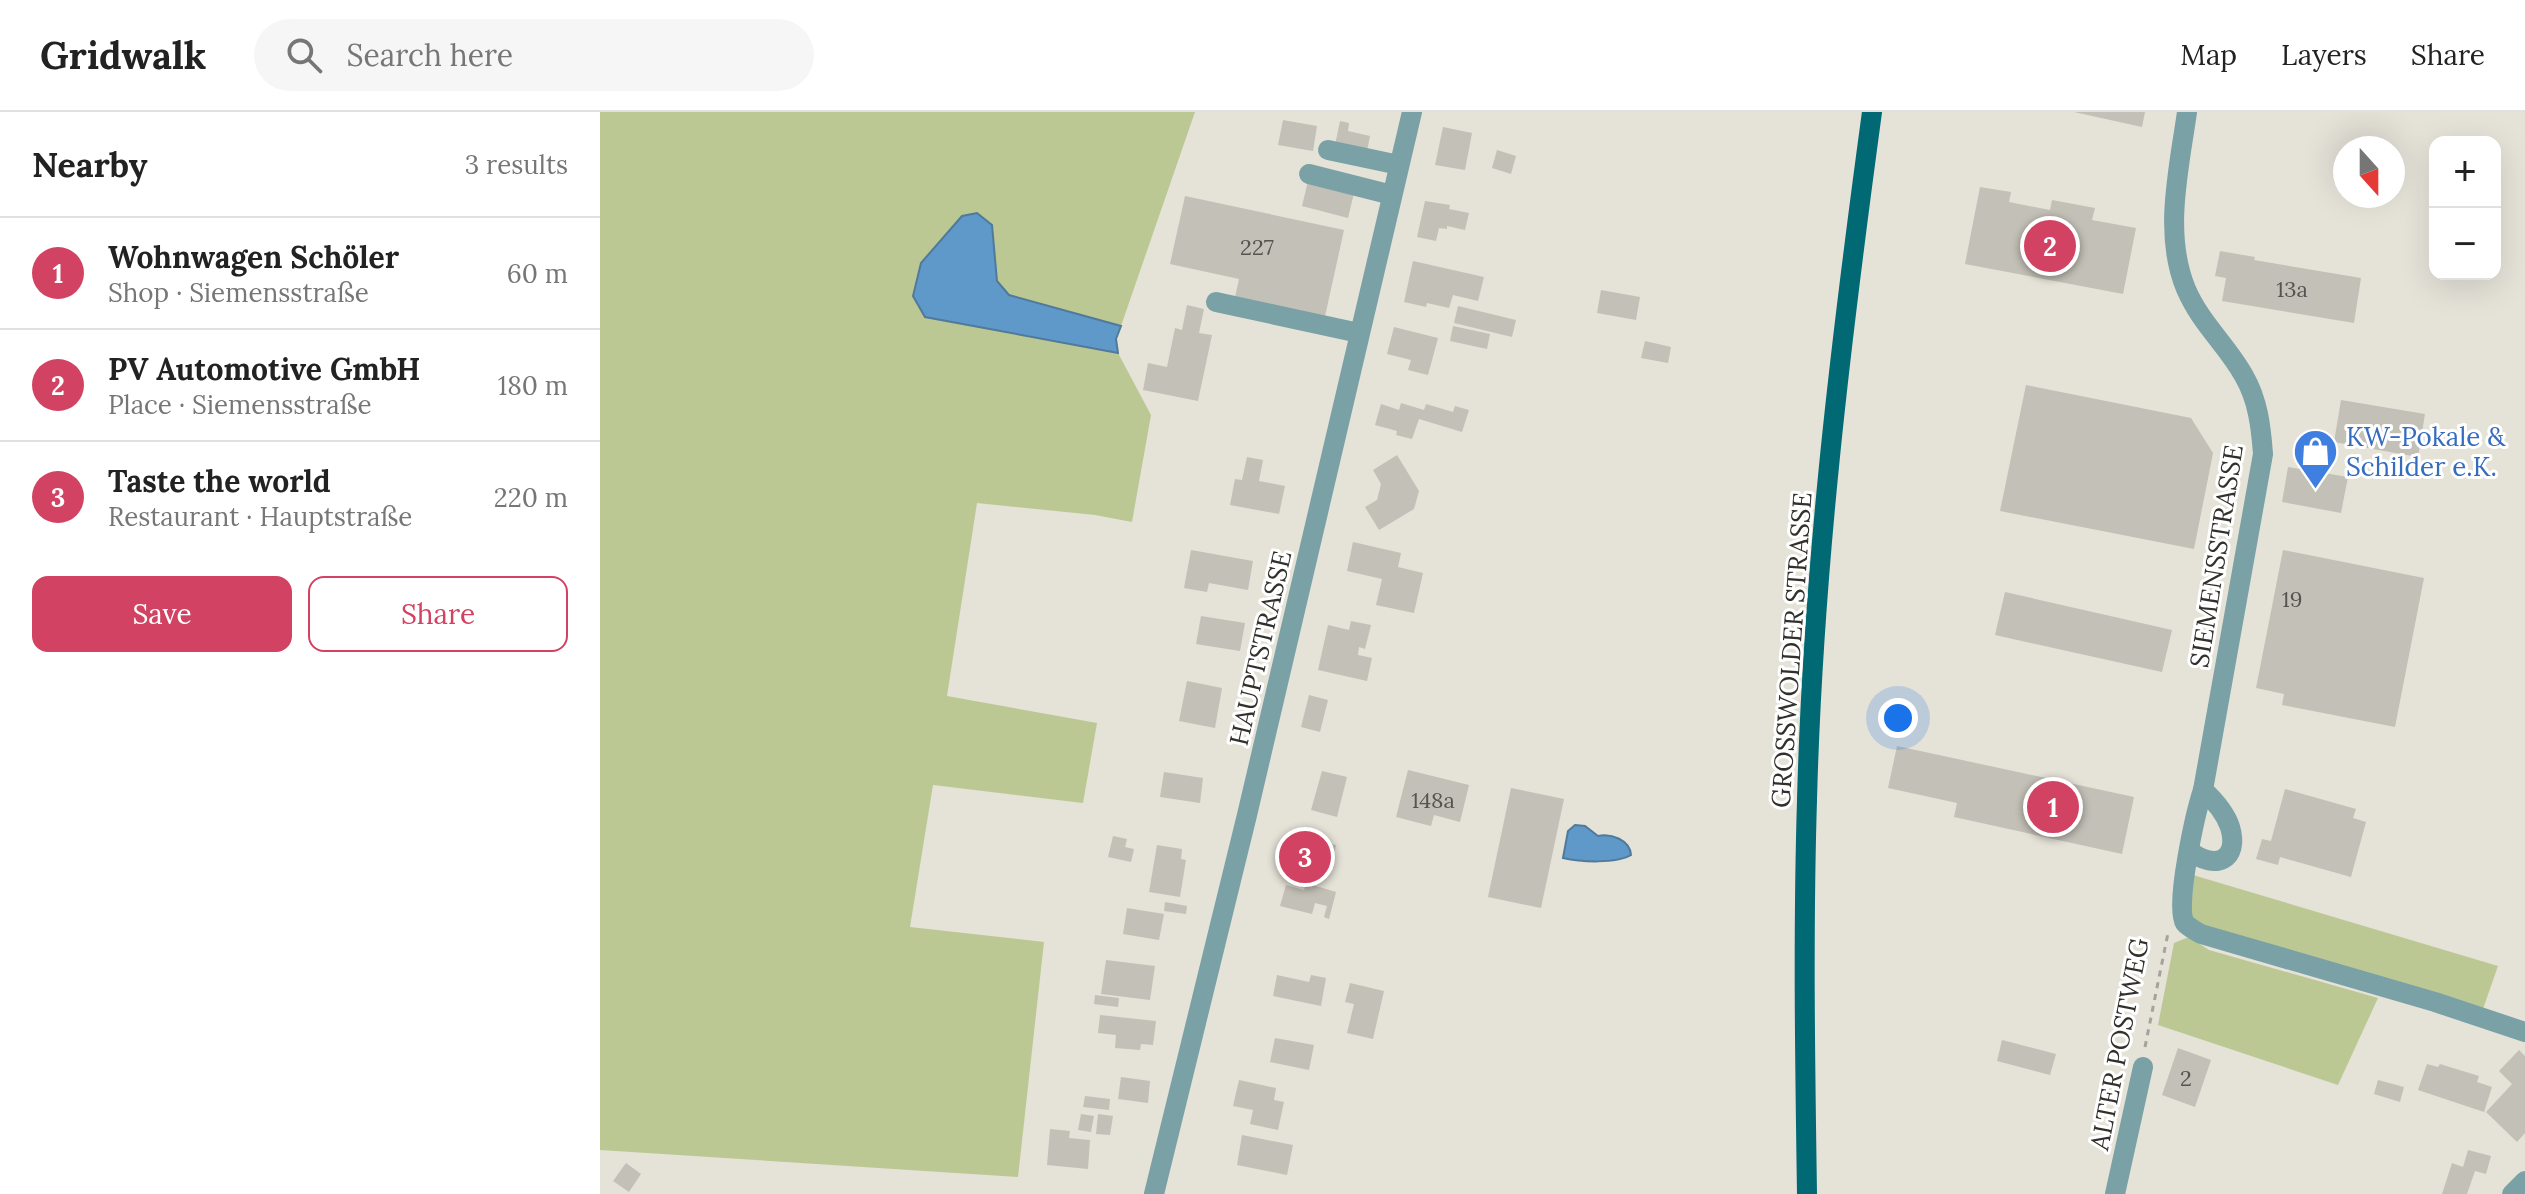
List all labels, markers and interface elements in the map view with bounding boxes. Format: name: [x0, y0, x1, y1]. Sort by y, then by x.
search box: [254, 19, 814, 91]
text: Gridwalk: [40, 31, 206, 79]
icon: search: [282, 33, 326, 77]
text: Search here: [346, 36, 513, 74]
text: Map: [2180, 37, 2237, 73]
text: Layers: [2281, 37, 2367, 73]
text: Share: [2411, 37, 2485, 73]
north arrow: [2333, 136, 2405, 208]
map controls: [2429, 136, 2501, 280]
button: +: [2429, 136, 2501, 208]
text: Nearby: [32, 143, 148, 186]
text: 3 results: [465, 148, 568, 181]
button: −: [2429, 208, 2501, 280]
pin: 2: [2024, 216, 2076, 276]
house number: 227: [1240, 233, 1274, 261]
text: Wohnwagen Schöler: [108, 238, 399, 276]
text: 1: [53, 257, 63, 290]
text: 60 m: [507, 257, 568, 290]
house number: 13a: [2276, 275, 2308, 303]
text: Shop · Siemensstraße: [108, 276, 369, 309]
text: PV Automotive GmbH: [108, 350, 421, 388]
text: 2: [51, 369, 65, 402]
text: 180 m: [498, 369, 568, 402]
text: Place · Siemensstraße: [108, 388, 372, 421]
place label: KW-Pokale & Schilder e.K.: [2346, 420, 2506, 483]
shop icon: KW-Pokale & Schilder e.K.: [2291, 427, 2339, 490]
street label: SIEMENSSTRASSE: [2182, 442, 2250, 670]
text: Taste the world: [108, 462, 331, 500]
text: 3: [51, 481, 65, 514]
text: 220 m: [494, 481, 568, 514]
street label: GROSSWOLDER STRASSE: [1764, 491, 1818, 809]
text: Restaurant · Hauptstraße: [108, 500, 412, 533]
street label: HAUPTSTRASSE: [1222, 547, 1298, 749]
button: Save: [32, 576, 292, 652]
button: Share: [308, 576, 568, 652]
house number: 19: [2282, 585, 2302, 613]
your location: [1878, 698, 1918, 738]
pin: 1: [2027, 777, 2079, 837]
house number: 148a: [1411, 786, 1455, 814]
pin: 3: [1279, 827, 1331, 887]
street label: ALTER POSTWEG: [2082, 935, 2156, 1154]
house number: 2: [2180, 1064, 2192, 1092]

